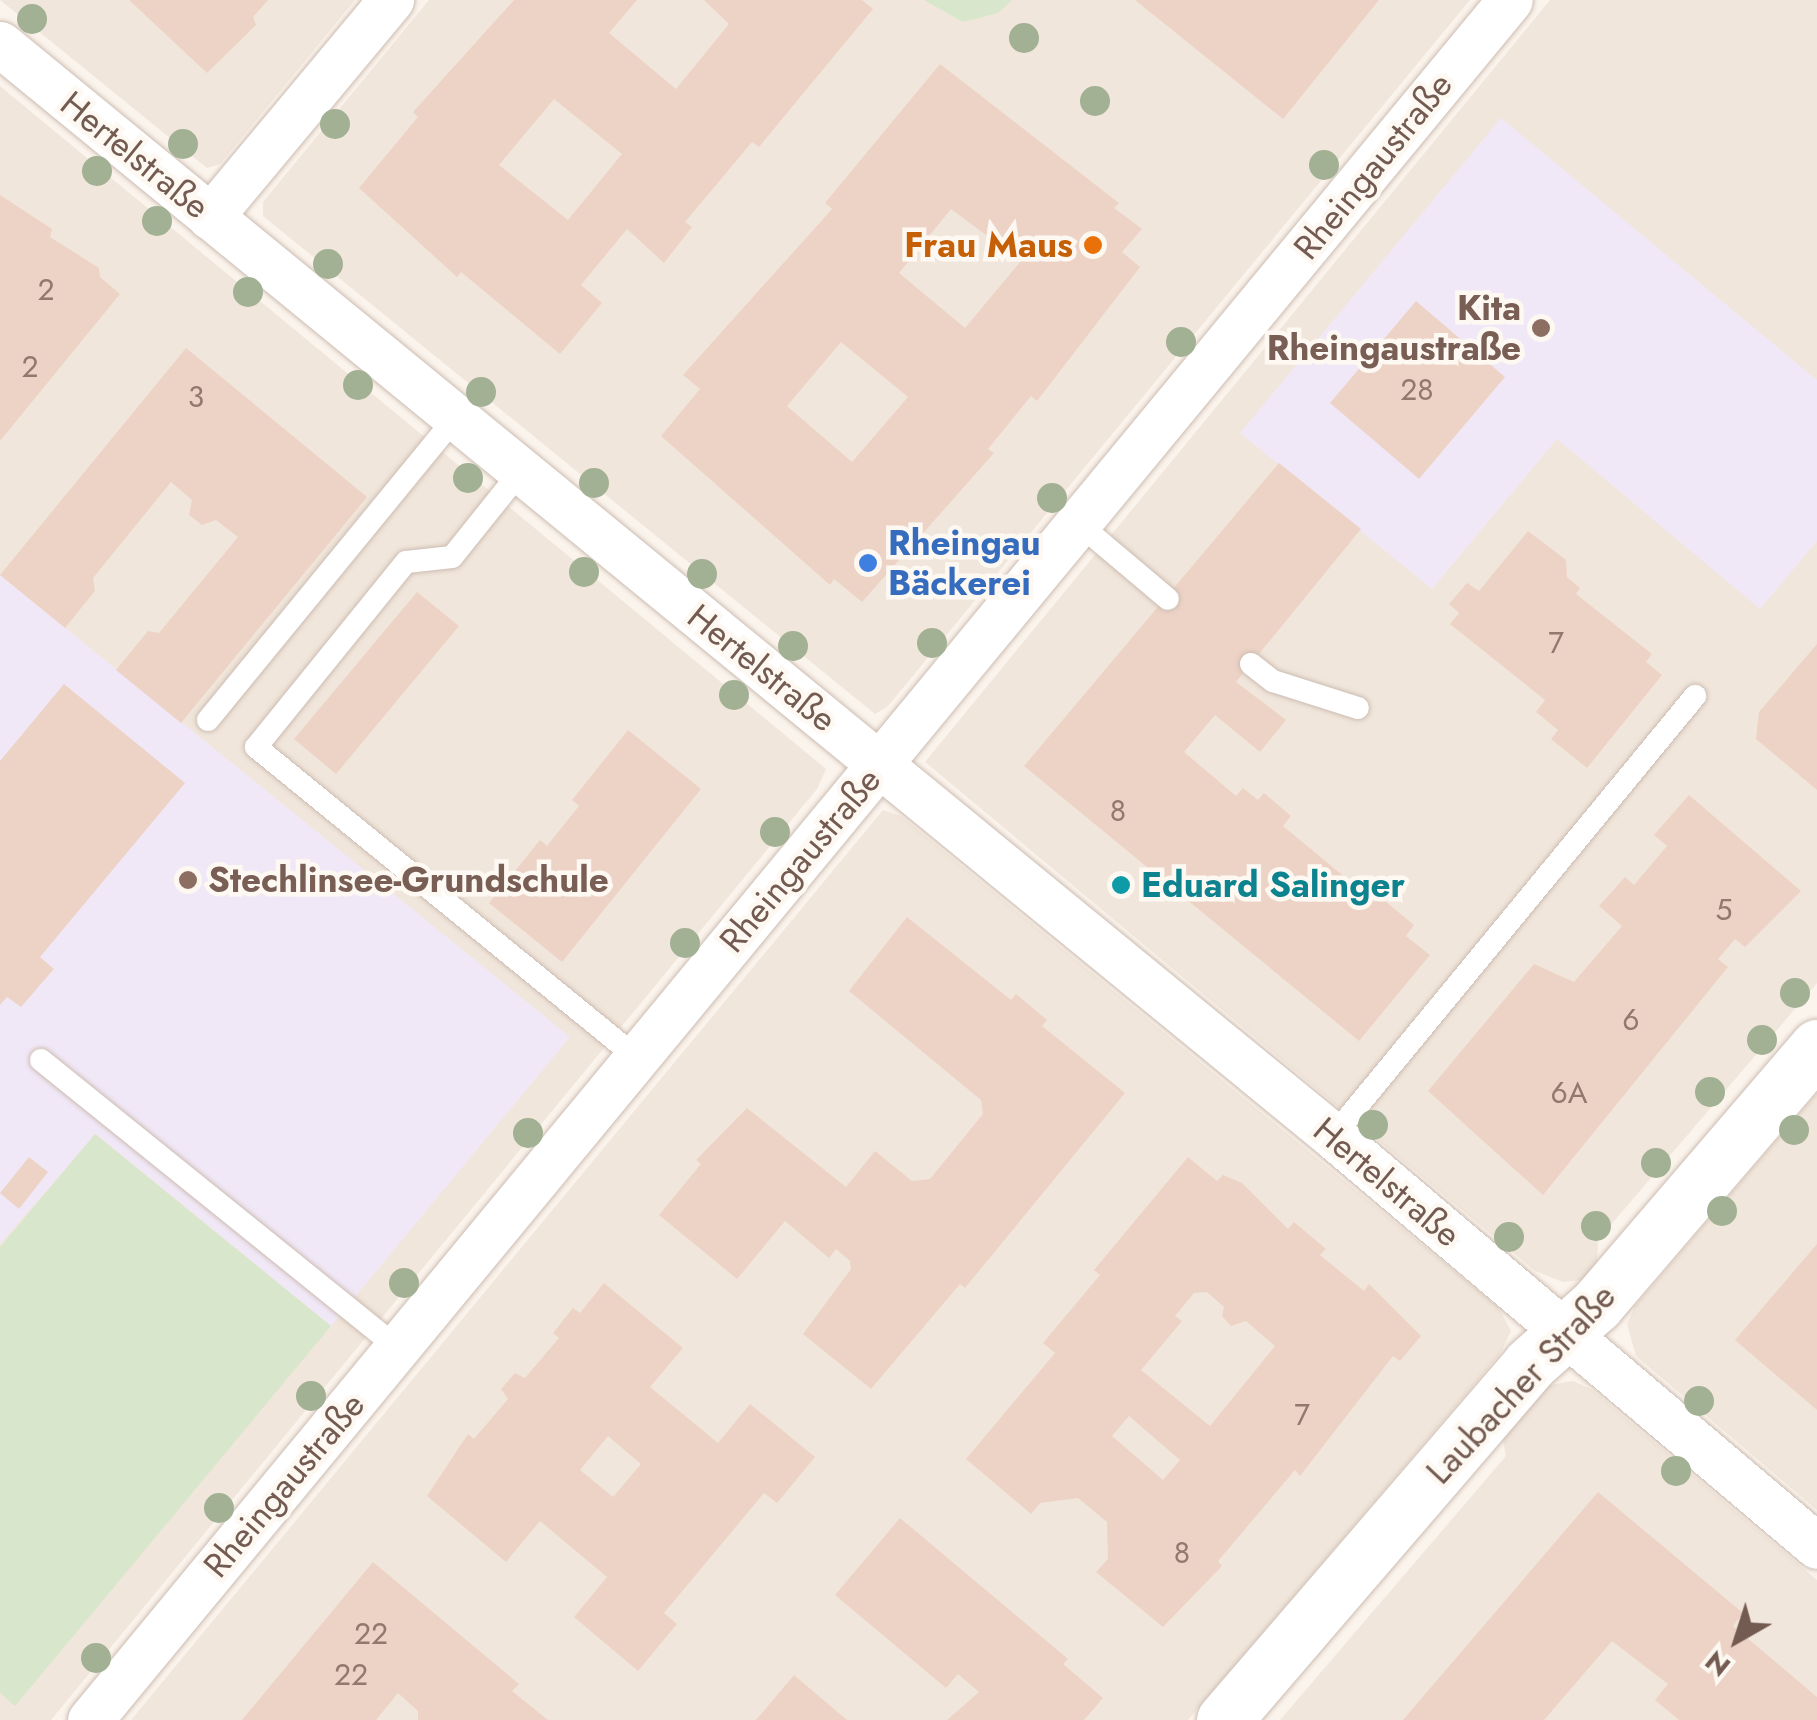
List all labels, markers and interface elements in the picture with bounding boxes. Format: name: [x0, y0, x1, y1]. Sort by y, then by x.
street label: Rheingaustraße: [1285, 64, 1461, 268]
street label: Hertelstraße: [52, 82, 218, 228]
place label: Frau Maus: [904, 224, 1073, 266]
marker: Frau Maus: [1082, 234, 1104, 256]
house number: 2: [37, 272, 55, 308]
place label: Kita Rheingaustraße: [1267, 287, 1521, 369]
marker: Kita Rheingaustraße: [1530, 317, 1552, 339]
house number: 2: [21, 349, 39, 385]
house number: 28: [1400, 372, 1434, 408]
house number: 3: [188, 379, 204, 415]
place label: Rheingau Bäckerei: [888, 522, 1041, 604]
marker: Rheingau Bäckerei: [857, 552, 879, 574]
street label: Hertelstraße: [679, 595, 845, 741]
house number: 7: [1548, 625, 1564, 661]
street label: Rheingaustraße: [711, 759, 889, 961]
house number: 8: [1110, 793, 1126, 829]
place label: Stechlinsee-Grundschule: [208, 859, 609, 901]
place label: Eduard Salinger: [1141, 864, 1405, 906]
marker: Stechlinsee-Grundschule: [177, 869, 199, 891]
marker: Eduard Salinger: [1110, 874, 1132, 896]
house number: 5: [1716, 892, 1732, 928]
house number: 6: [1622, 1002, 1640, 1038]
house number: 6A: [1550, 1075, 1588, 1111]
street label: Hertelstraße: [1305, 1108, 1469, 1256]
street label: Laubacher Straße: [1418, 1275, 1624, 1493]
street label: Rheingaustraße: [195, 1384, 373, 1586]
house number: 7: [1294, 1397, 1310, 1433]
house number: 8: [1174, 1535, 1190, 1571]
north arrow: [1687, 1590, 1787, 1690]
house number: 22: [354, 1616, 388, 1652]
text: N: [1696, 1641, 1739, 1687]
house number: 22: [334, 1657, 368, 1693]

